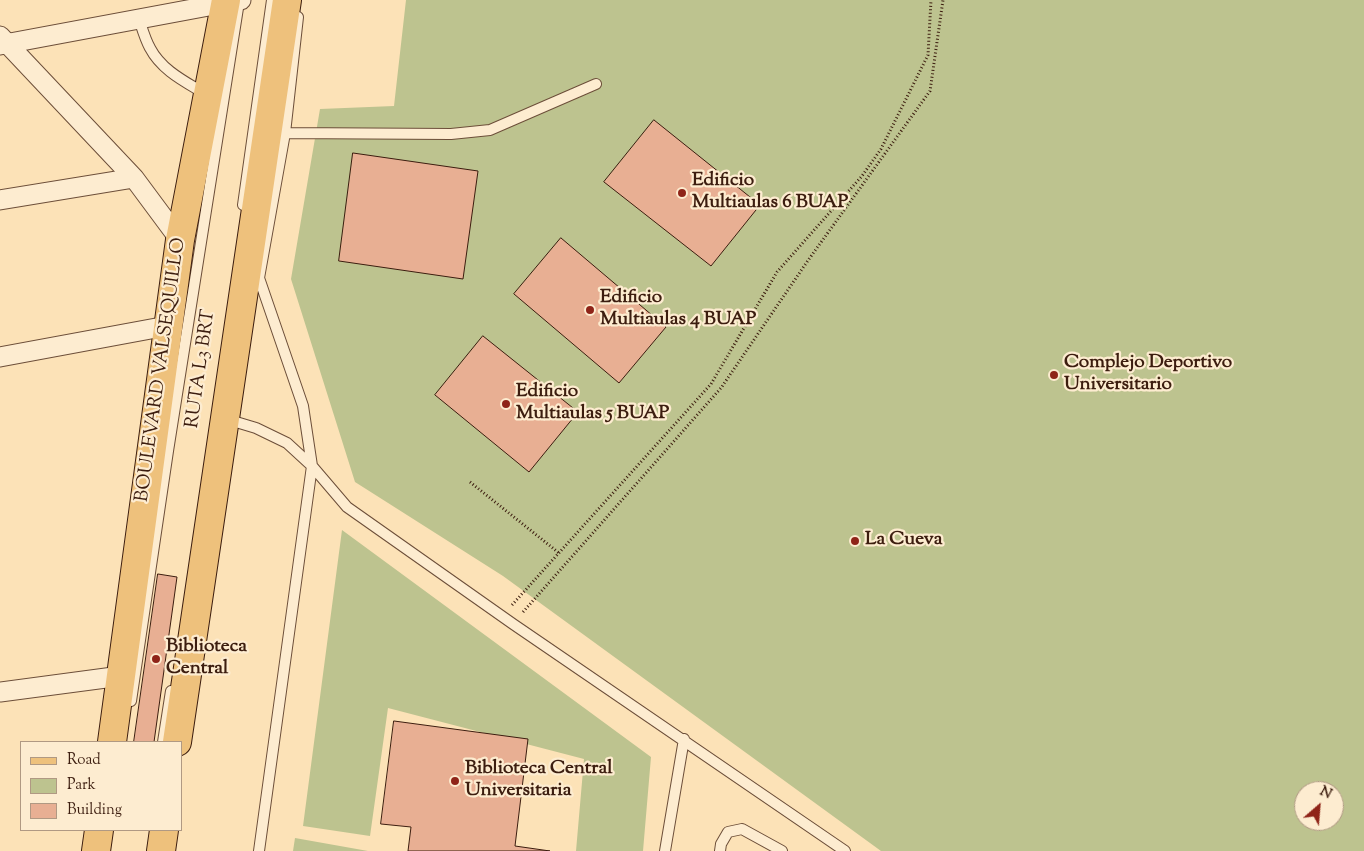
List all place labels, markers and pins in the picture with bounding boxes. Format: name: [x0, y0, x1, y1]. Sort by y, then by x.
place label: Edificio Multiaulas 6 BUAP: [692, 171, 848, 215]
marker: Edificio Multiaulas 6 BUAP: [676, 187, 688, 199]
place label: Edificio Multiaulas 4 BUAP: [600, 288, 756, 332]
marker: Edificio Multiaulas 4 BUAP: [584, 304, 596, 316]
place label: Complejo Deportivo Universitario: [1064, 353, 1232, 397]
marker: Complejo Deportivo Universitario: [1048, 369, 1060, 381]
place label: Edificio Multiaulas 5 BUAP: [516, 382, 669, 426]
marker: Edificio Multiaulas 5 BUAP: [500, 398, 512, 410]
place label: La Cueva: [865, 530, 943, 552]
marker: La Cueva: [849, 535, 861, 547]
place label: Biblioteca Central: [166, 637, 247, 681]
marker: Biblioteca Central: [150, 653, 162, 665]
place label: Biblioteca Central Universitaria: [465, 759, 612, 803]
marker: Biblioteca Central Universitaria: [449, 775, 461, 787]

